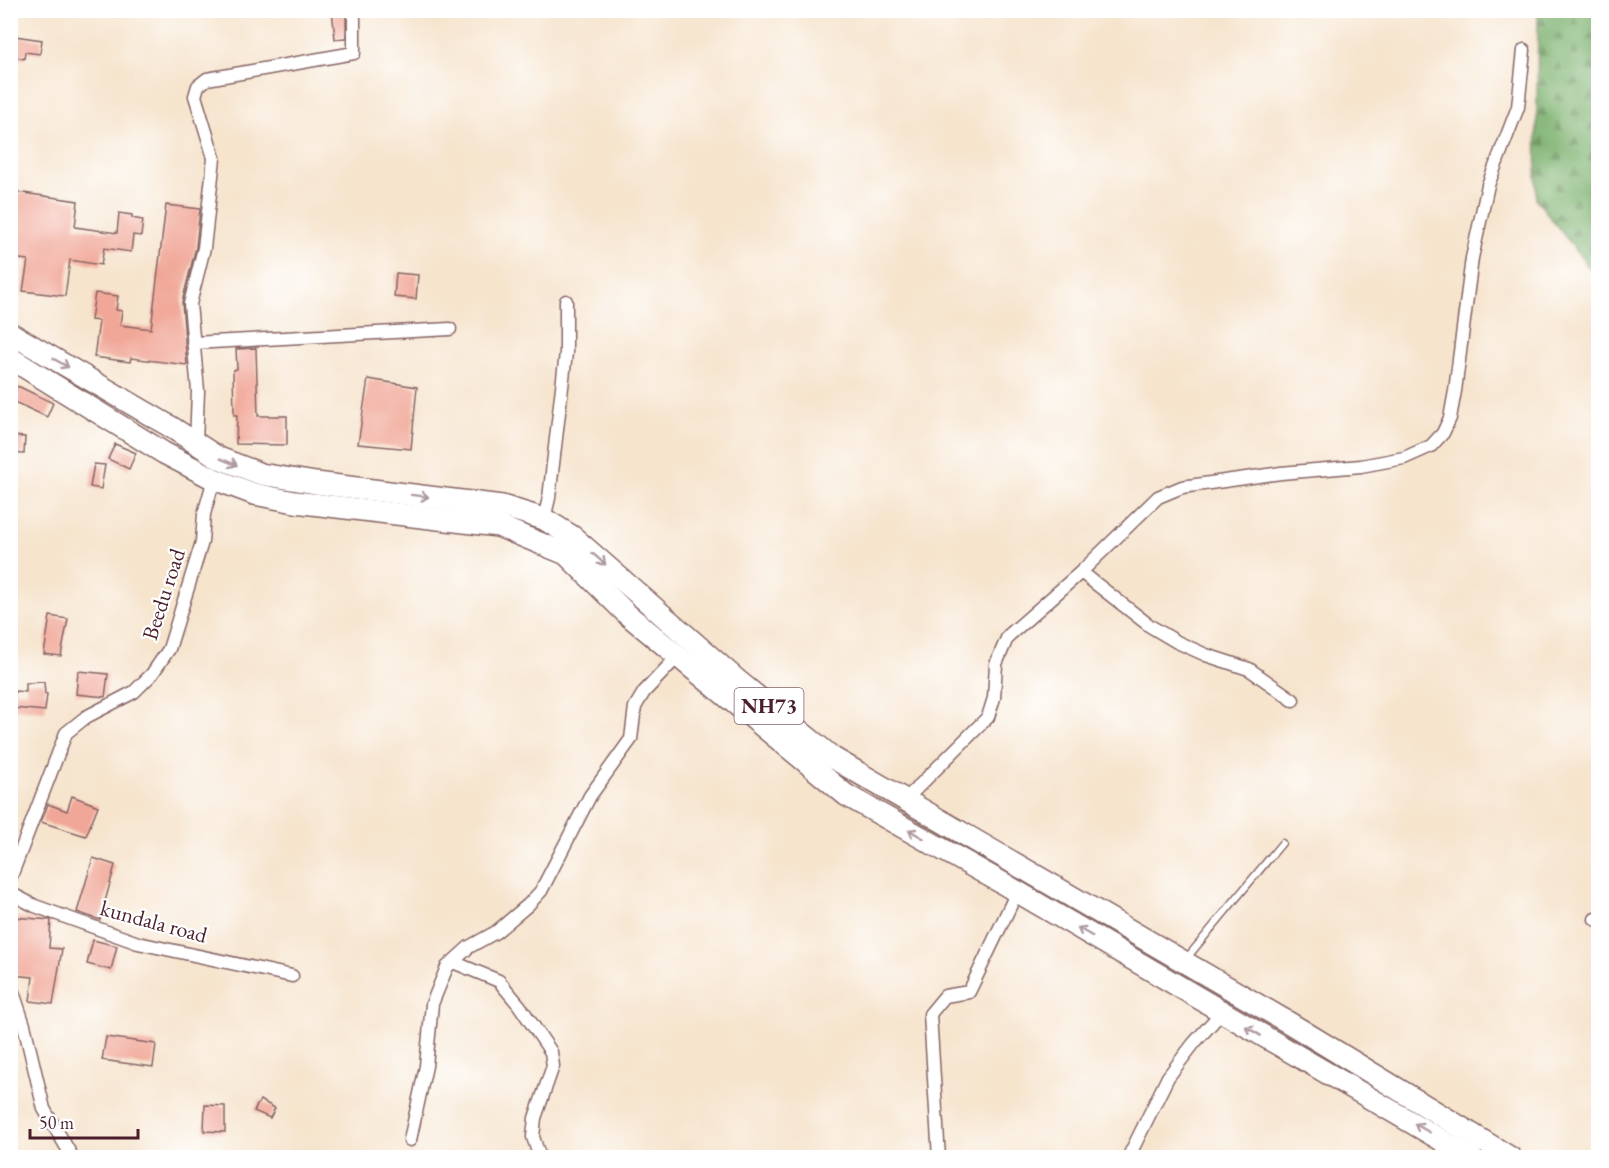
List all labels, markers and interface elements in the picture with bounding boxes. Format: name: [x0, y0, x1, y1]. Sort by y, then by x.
one-way arrow: [52, 357, 69, 369]
one-way arrow: [219, 457, 238, 468]
one-way arrow: [409, 491, 429, 502]
street label: Beedu road: [135, 544, 192, 644]
one-way arrow: [591, 552, 606, 566]
road number: NH73: [734, 688, 804, 724]
one-way arrow: [908, 828, 925, 840]
street label: kundala road: [97, 893, 211, 950]
one-way arrow: [1077, 926, 1094, 938]
one-way arrow: [1245, 1024, 1262, 1036]
scale bar: [30, 1102, 138, 1140]
text: 50 m: [39, 1111, 74, 1134]
one-way arrow: [1414, 1122, 1431, 1134]

